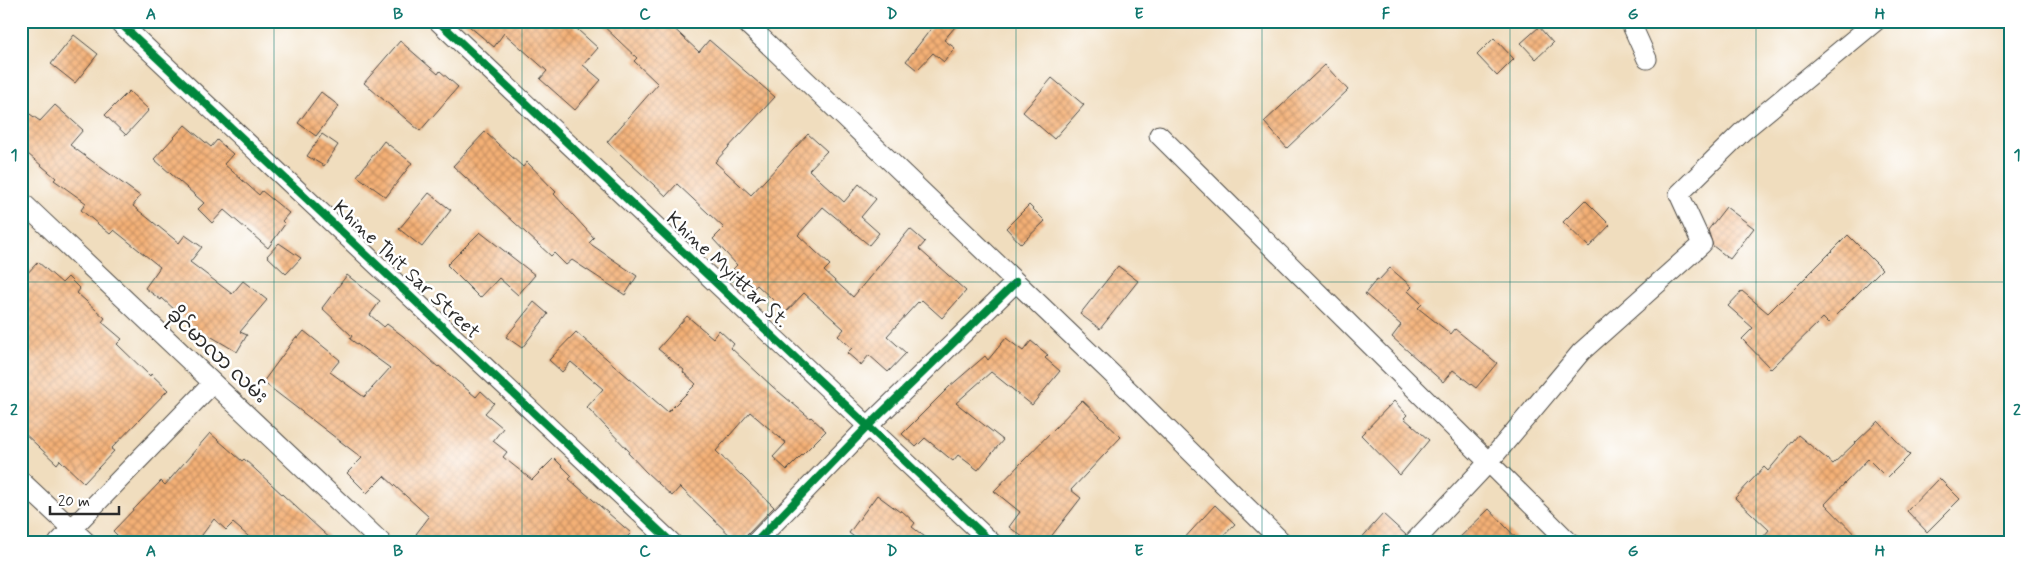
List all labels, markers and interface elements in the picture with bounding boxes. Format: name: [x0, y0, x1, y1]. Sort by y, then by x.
text: A: [146, 4, 156, 25]
text: B: [393, 4, 403, 25]
text: C: [639, 4, 651, 25]
text: D: [886, 4, 898, 25]
text: E: [1134, 4, 1144, 25]
text: F: [1382, 4, 1391, 25]
text: G: [1628, 4, 1639, 25]
text: H: [1875, 4, 1886, 25]
text: 1: [10, 145, 18, 166]
text: 1: [2013, 145, 2021, 166]
street label: Khine Thit Sar Street: [326, 195, 486, 345]
street label: Khine Myittar St.: [660, 206, 794, 334]
street label: ခိုင်မာလာ လမ်း: [159, 301, 275, 411]
text: 2: [10, 400, 18, 421]
text: 2: [2013, 400, 2021, 421]
scale bar: [50, 484, 119, 516]
text: 20 m: [58, 492, 90, 512]
text: A: [146, 541, 156, 562]
text: B: [393, 541, 403, 562]
text: C: [639, 541, 651, 562]
text: D: [886, 541, 898, 562]
text: E: [1134, 541, 1144, 562]
text: F: [1382, 541, 1391, 562]
text: G: [1628, 541, 1639, 562]
text: H: [1875, 541, 1886, 562]

